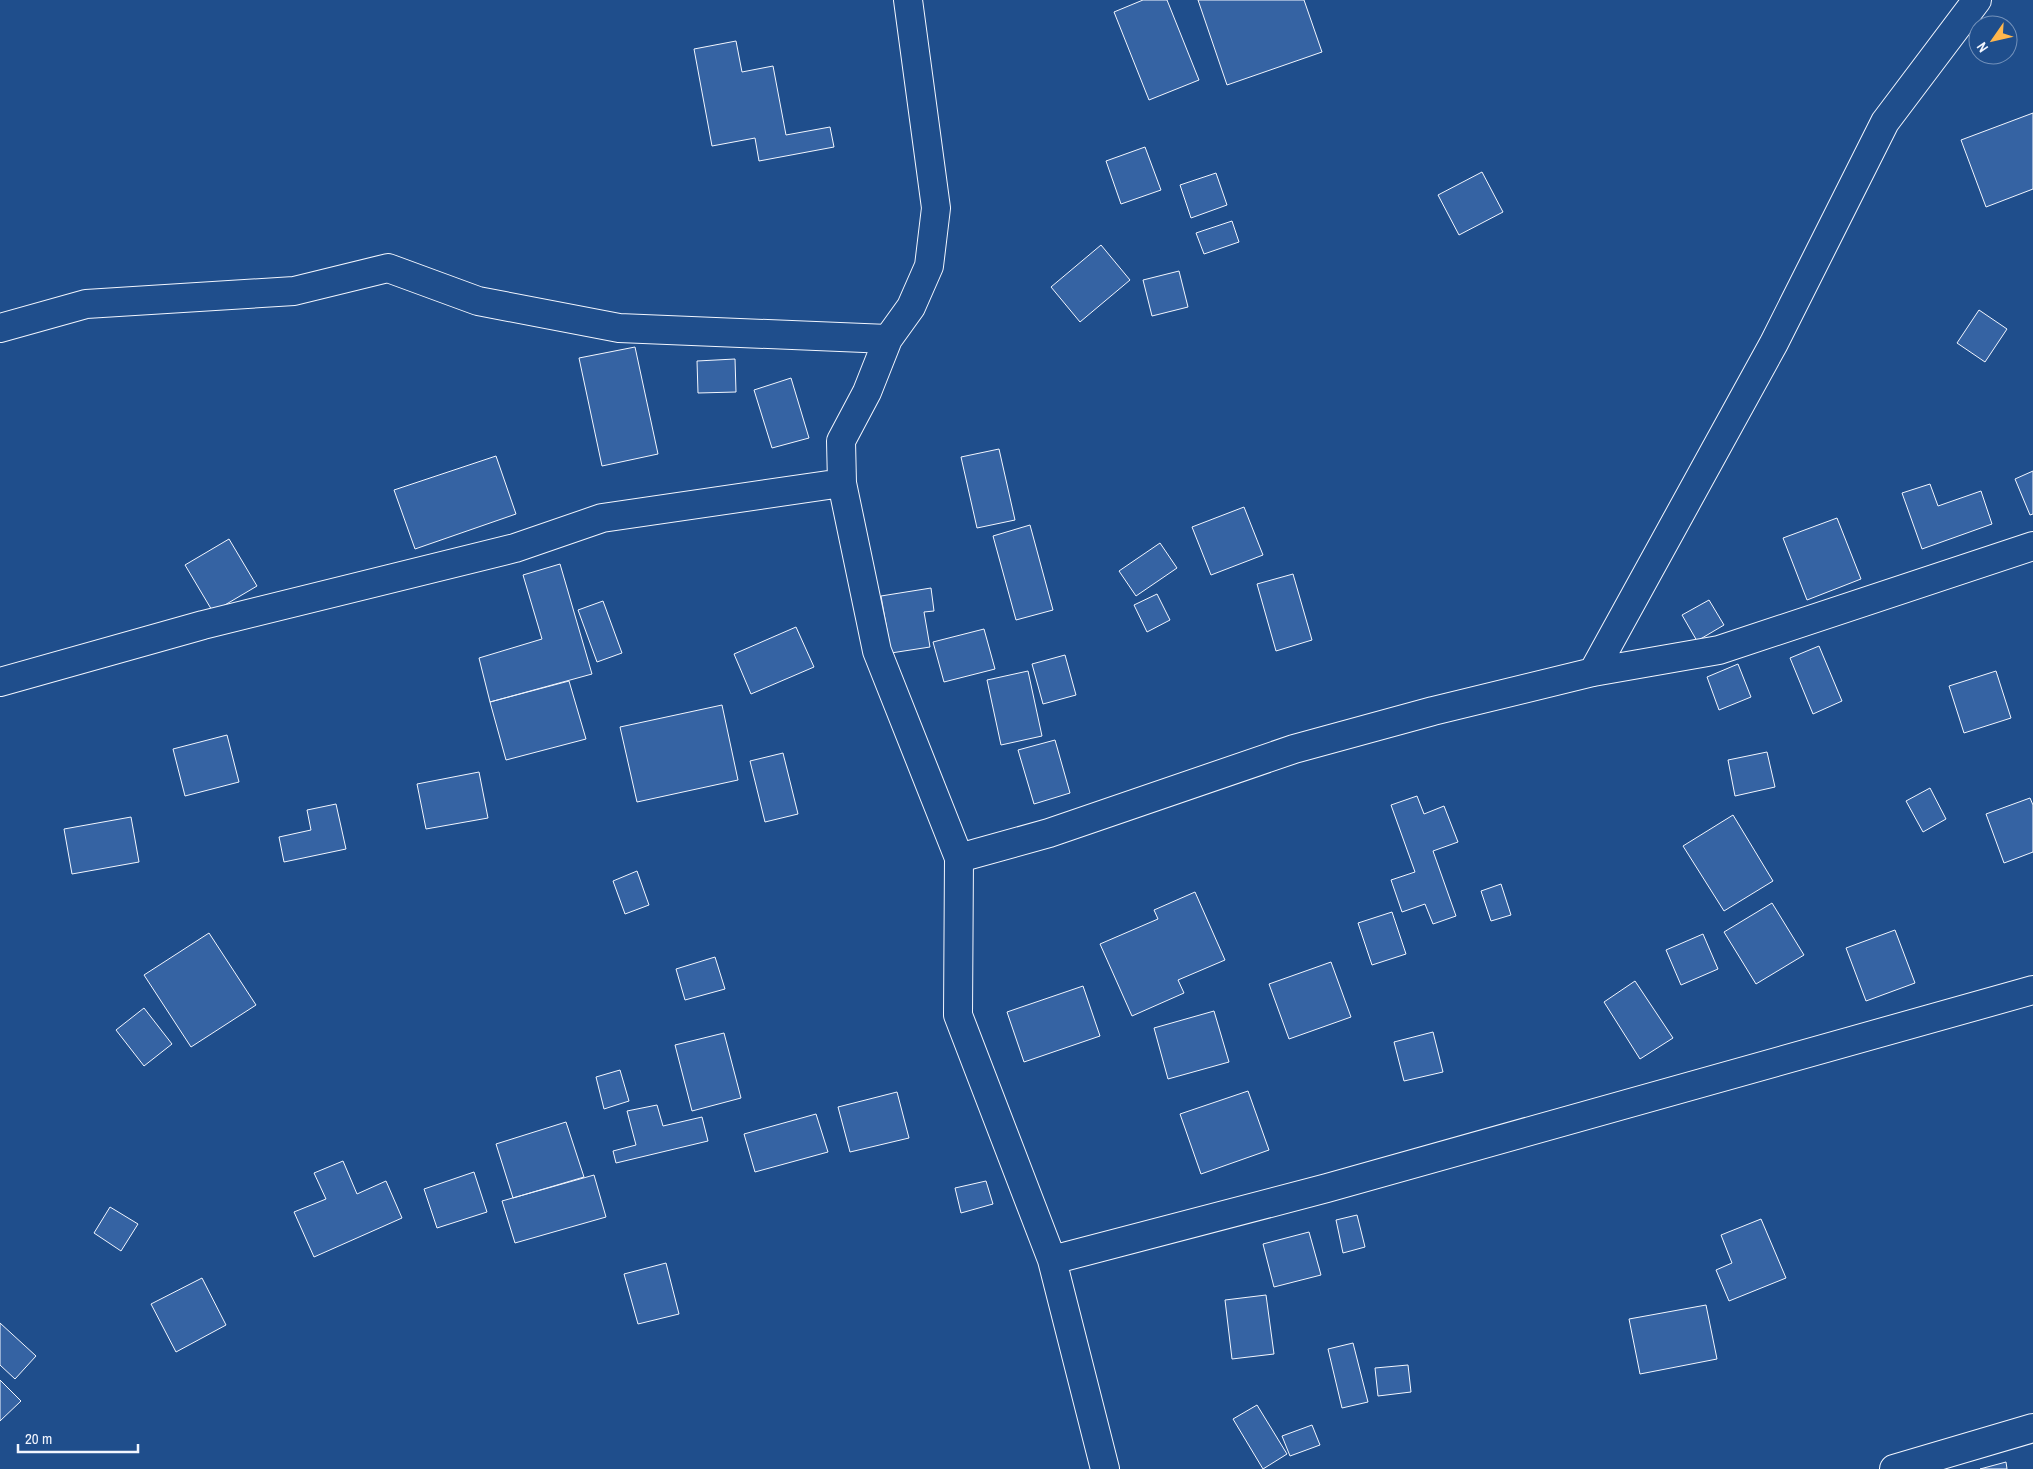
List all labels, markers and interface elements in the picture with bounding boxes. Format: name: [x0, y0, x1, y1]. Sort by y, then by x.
north arrow: [1968, 15, 2018, 65]
text: N: [1972, 39, 1992, 56]
scale bar: [18, 1422, 138, 1454]
text: 20 m: [25, 1428, 52, 1449]

